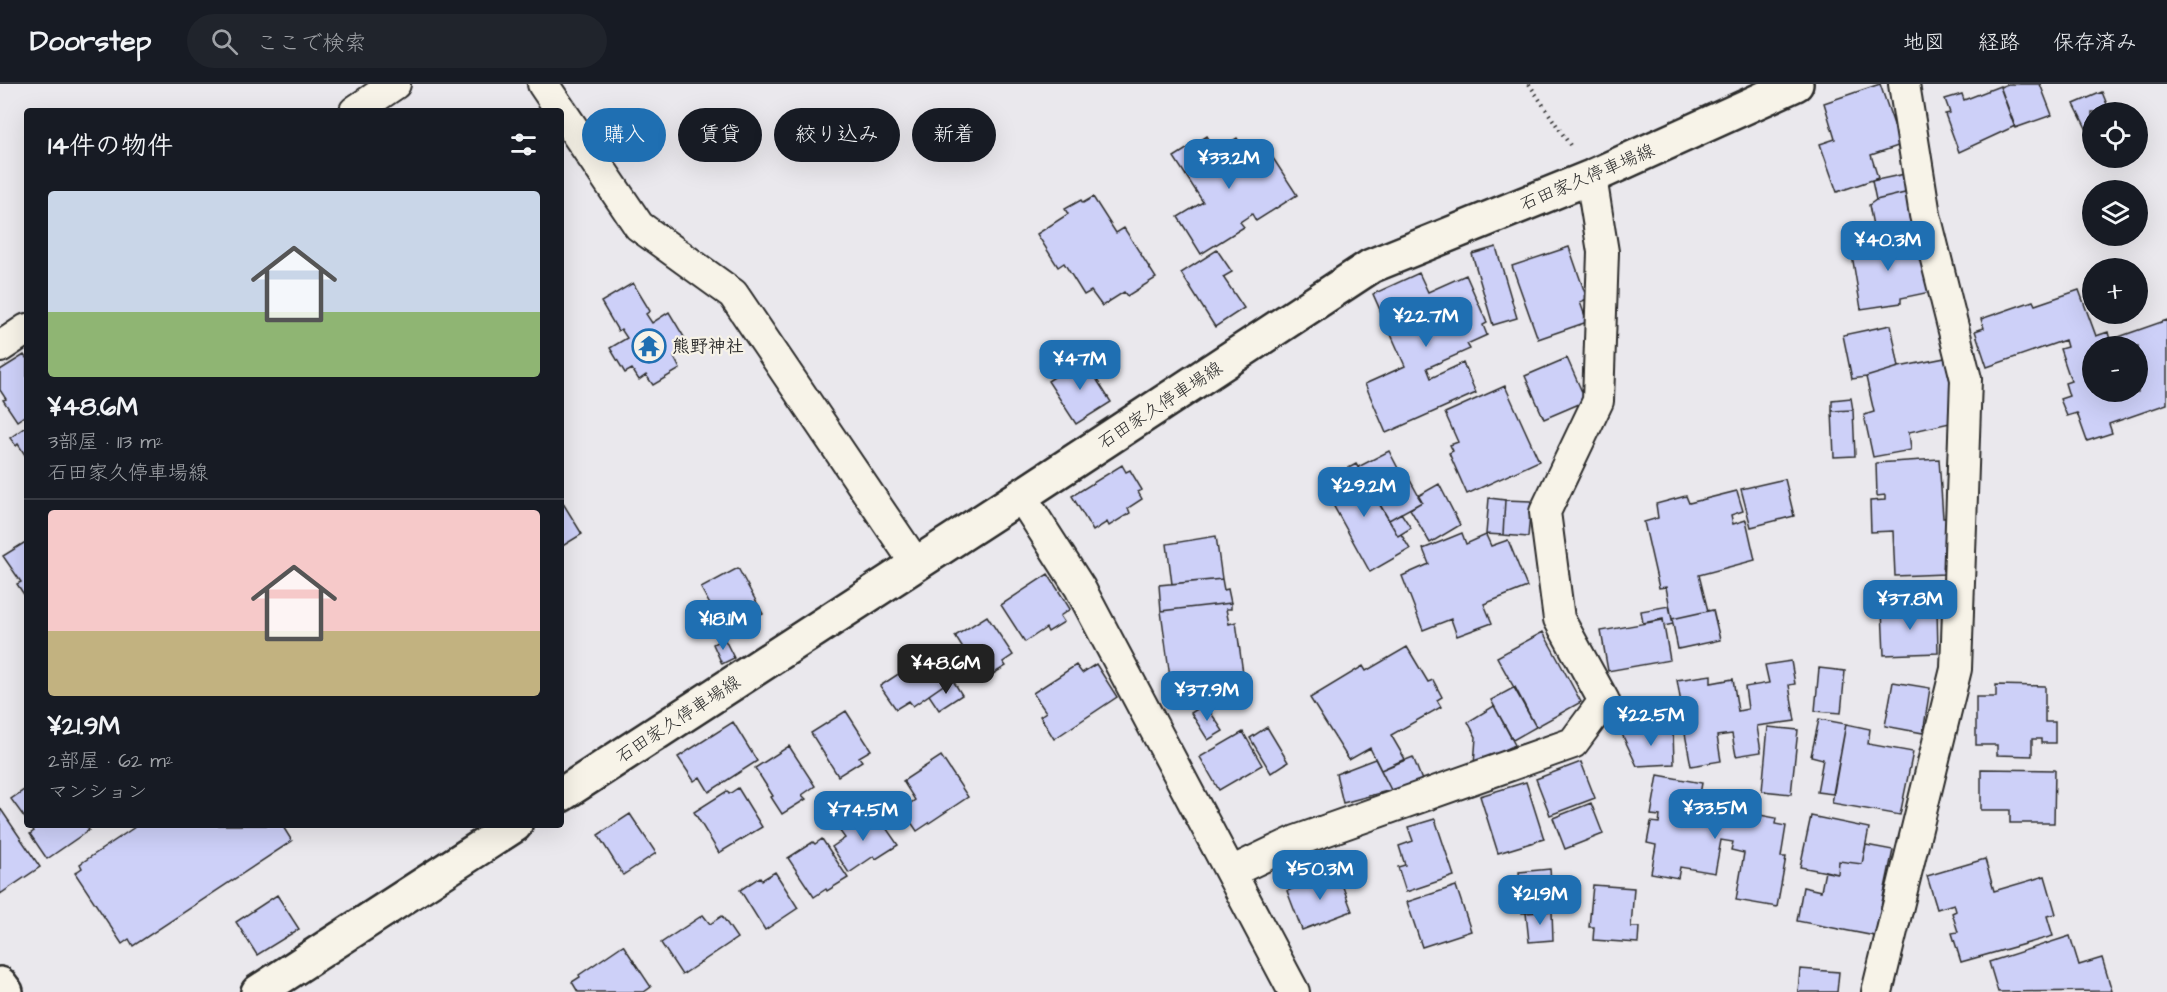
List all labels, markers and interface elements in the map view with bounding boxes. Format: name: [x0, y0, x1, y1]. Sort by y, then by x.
search box: [187, 14, 607, 68]
text: Doorstep: [30, 22, 151, 61]
icon: search: [208, 25, 241, 58]
text: ここで検索: [256, 28, 366, 59]
text: 地図: [1903, 28, 1945, 57]
text: 経路: [1978, 28, 2020, 57]
text: 保存済み: [2053, 28, 2137, 57]
map controls: [2082, 102, 2148, 402]
button: locate: [2082, 102, 2148, 168]
chip: 購入: [582, 108, 666, 162]
chip: 賃貸: [678, 108, 762, 162]
chip: 絞り込み: [774, 108, 900, 162]
chip: 新着: [912, 108, 996, 162]
text: 14件の物件: [48, 128, 173, 164]
icon: filters: [507, 128, 540, 161]
street label: 石田家久停車場線: [1516, 138, 1658, 217]
pin: ¥33.2M: [1180, 139, 1278, 190]
text: ¥33.2M: [1198, 144, 1260, 172]
button: layers: [2082, 180, 2148, 246]
pin: ¥40.3M: [1839, 221, 1937, 272]
text: ¥40.3M: [1855, 226, 1921, 254]
icon: home: [240, 230, 348, 338]
button: +: [2082, 258, 2148, 324]
pin: ¥22.7M: [1377, 297, 1475, 348]
text: ¥22.7M: [1393, 302, 1459, 330]
temple icon: 熊野神社: [631, 328, 667, 364]
place label: 熊野神社: [672, 334, 744, 359]
button: −: [2082, 336, 2148, 402]
pin: ¥47M: [1044, 340, 1116, 391]
text: ¥47M: [1053, 345, 1107, 373]
street label: 石田家久停車場線: [1093, 356, 1227, 455]
text: ¥48.6M: [48, 389, 138, 425]
text: 3部屋 · 113 m²: [48, 428, 163, 456]
text: 石田家久停車場線: [48, 459, 208, 487]
pin: ¥29.2M: [1315, 467, 1413, 518]
text: ¥29.2M: [1332, 472, 1396, 500]
icon: home: [240, 549, 348, 657]
pin: ¥37.8M: [1861, 580, 1959, 631]
text: ¥37.8M: [1877, 585, 1943, 613]
pin: ¥18.1M: [674, 600, 772, 651]
text: ¥18.1M: [699, 605, 747, 633]
pin: ¥48.6M: [897, 644, 995, 695]
text: ¥48.6M: [911, 649, 981, 677]
street label: 石田家久停車場線: [611, 670, 745, 769]
pin: ¥37.9M: [1158, 671, 1256, 722]
text: ¥37.9M: [1175, 676, 1239, 704]
pin: ¥22.5M: [1602, 696, 1700, 747]
text: ¥22.5M: [1617, 701, 1685, 729]
text: ¥21.9M: [48, 708, 120, 744]
text: 2部屋 · 62 m²: [48, 747, 173, 775]
text: マンション: [48, 778, 147, 806]
pin: ¥33.5M: [1666, 789, 1764, 840]
pin: ¥74.5M: [814, 791, 912, 842]
text: ¥33.5M: [1683, 794, 1747, 822]
text: ¥74.5M: [828, 796, 898, 824]
pin: ¥50.3M: [1271, 850, 1369, 901]
text: ¥50.3M: [1287, 855, 1354, 883]
pin: ¥21.9M: [1491, 875, 1589, 926]
text: ¥21.9M: [1512, 880, 1568, 908]

